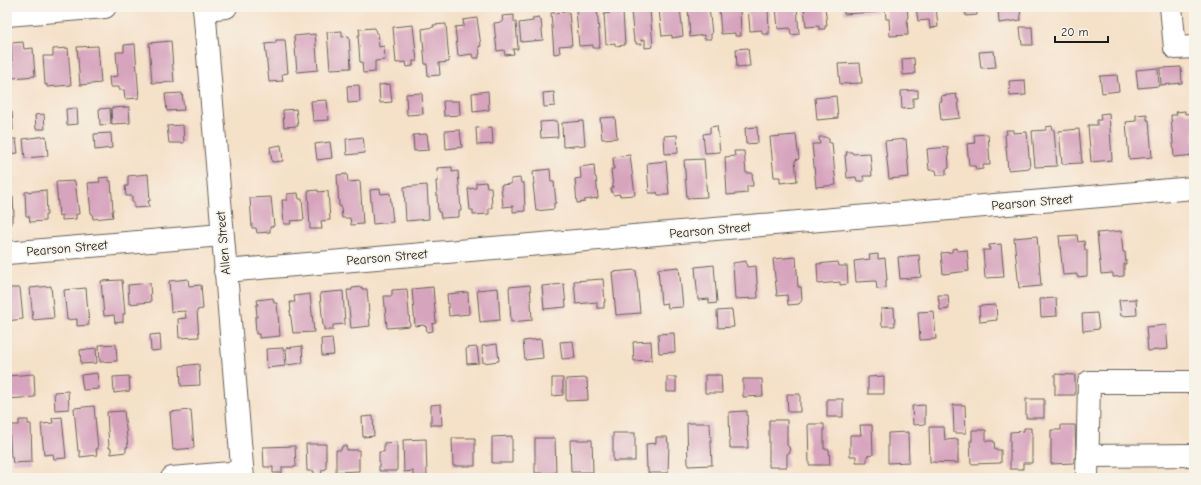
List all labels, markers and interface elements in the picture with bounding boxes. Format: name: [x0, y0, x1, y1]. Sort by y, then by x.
scale bar: [1055, 18, 1108, 44]
text: 20 m: [1061, 25, 1089, 39]
street label: Pearson Street: [991, 191, 1074, 213]
street label: Allen Street: [213, 209, 233, 275]
street label: Pearson Street: [669, 219, 752, 241]
street label: Pearson Street: [26, 237, 109, 259]
street label: Pearson Street: [346, 246, 429, 268]

